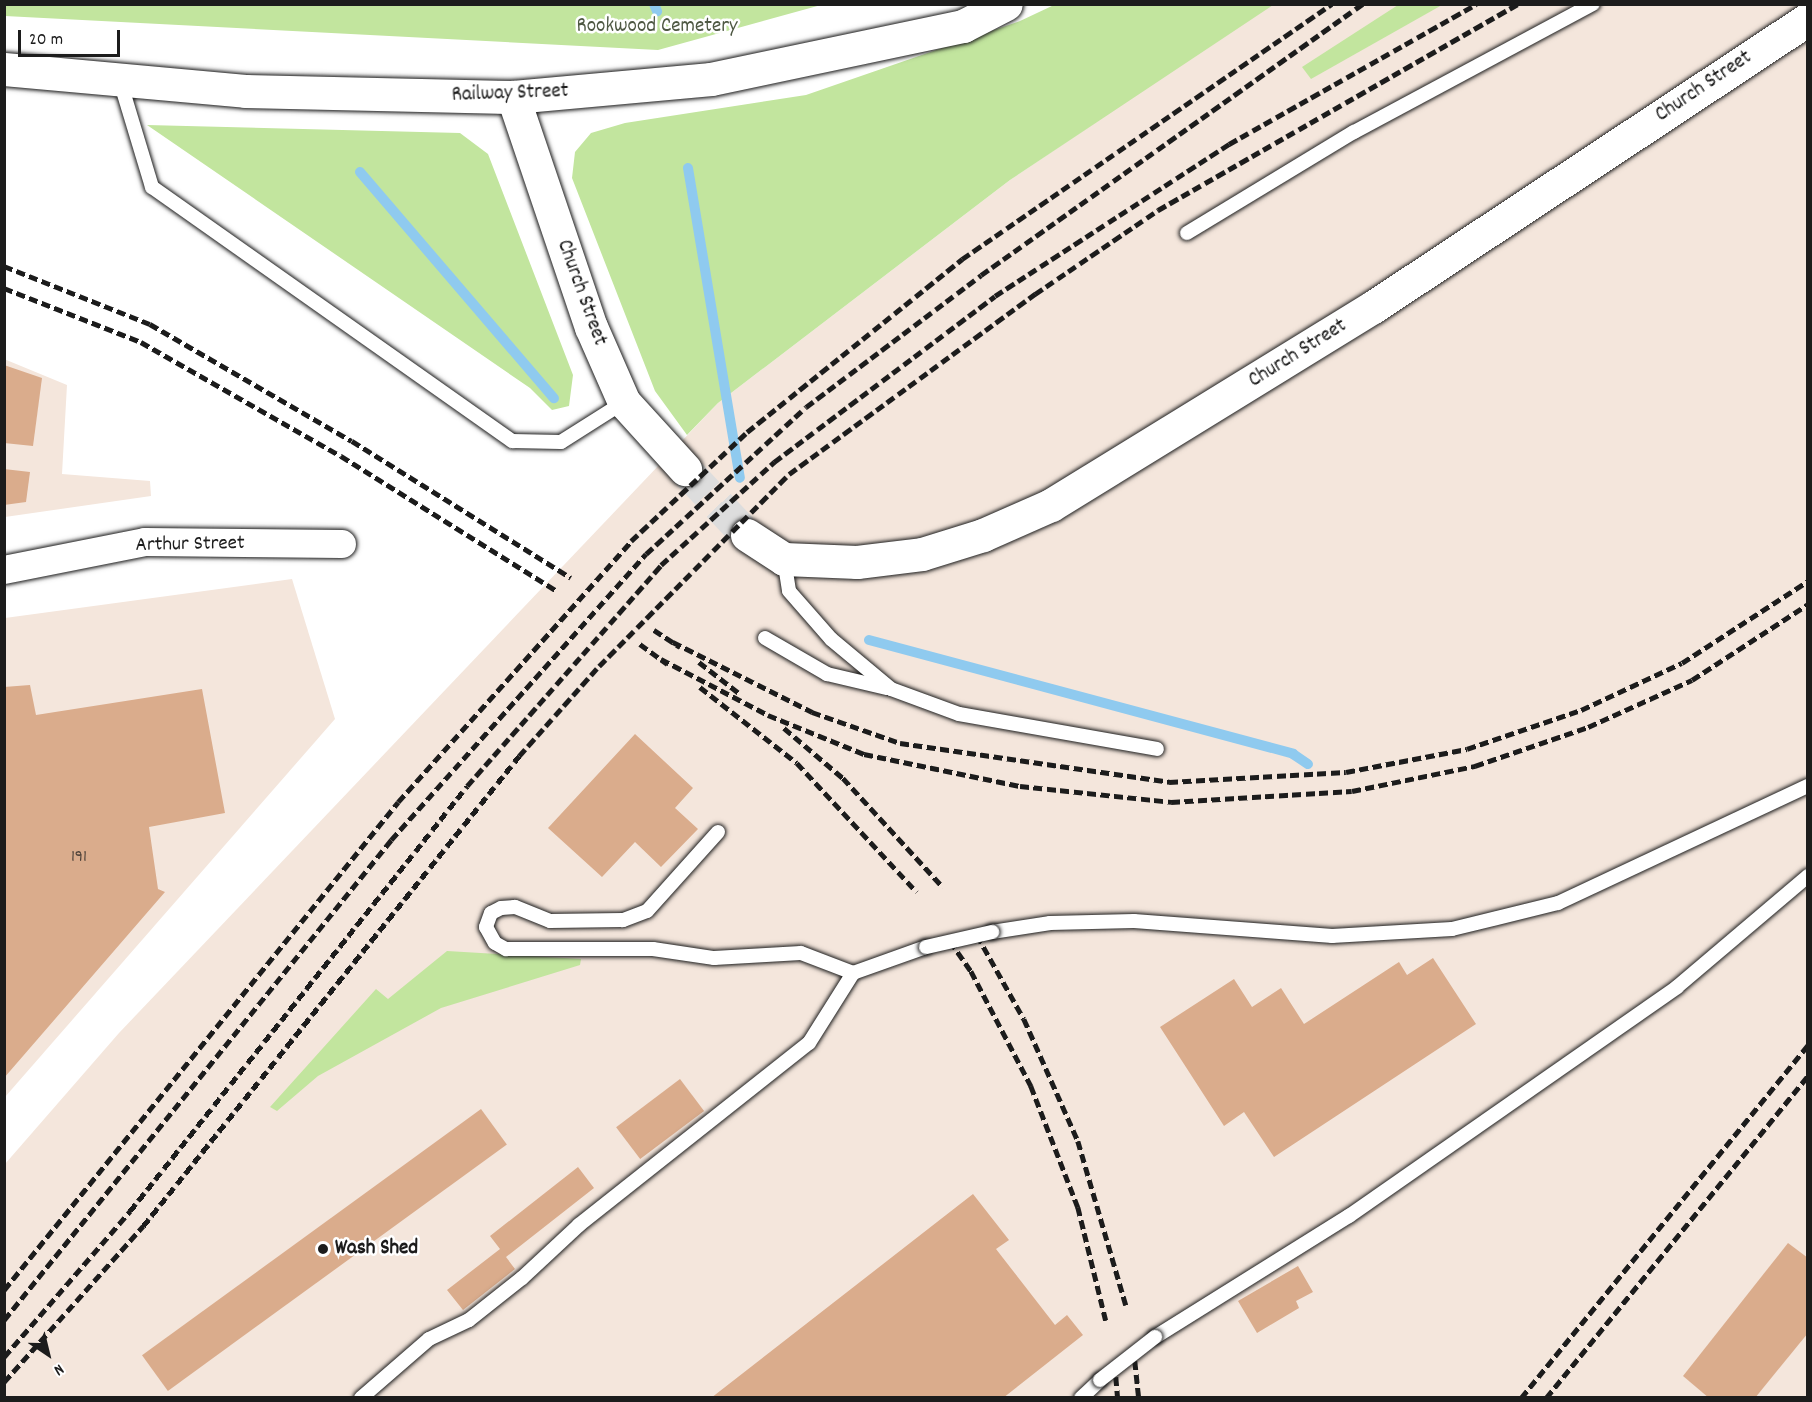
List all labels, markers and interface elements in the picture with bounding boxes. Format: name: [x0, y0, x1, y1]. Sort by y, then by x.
park label: Rookwood Cemetery: [577, 14, 737, 40]
scale bar: [21, 18, 123, 56]
text: 20 m: [29, 28, 63, 53]
street label: Church Street: [1651, 46, 1757, 128]
street label: Railway Street: [451, 79, 569, 109]
street label: Church Street: [550, 237, 612, 349]
street label: Church Street: [1244, 314, 1352, 394]
street label: Arthur Street: [135, 531, 245, 559]
house number: 191: [71, 847, 87, 869]
place label: Wash Shed: [335, 1236, 418, 1262]
marker: Wash Shed: [316, 1242, 330, 1256]
north arrow: [18, 1324, 78, 1384]
text: N: [49, 1357, 68, 1381]

